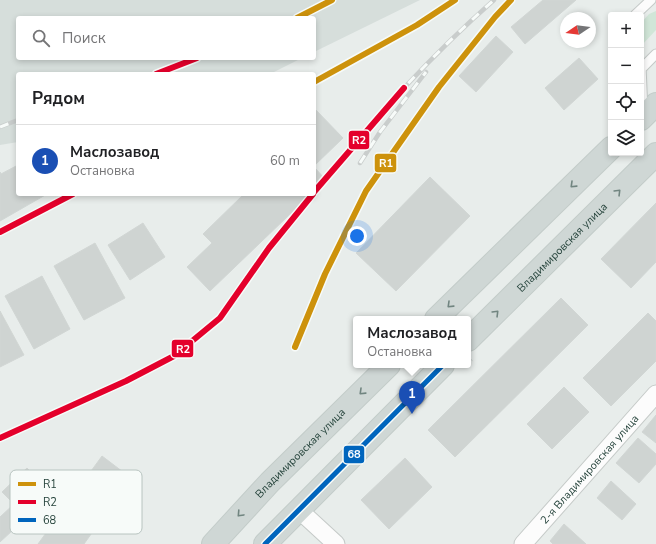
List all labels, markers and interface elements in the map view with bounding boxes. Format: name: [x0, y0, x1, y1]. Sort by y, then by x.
north arrow: [560, 12, 596, 48]
map controls: [608, 12, 644, 156]
button: +: [608, 12, 644, 48]
search box: [16, 16, 316, 60]
icon: search: [30, 27, 52, 49]
text: Поиск: [62, 28, 106, 48]
button: −: [608, 48, 644, 84]
button: locate: [608, 84, 644, 120]
text: Рядом: [32, 87, 85, 110]
button: layers: [608, 120, 644, 156]
line badge: R2: [348, 130, 370, 150]
text: R2: [352, 133, 366, 148]
text: Маслозавод: [70, 142, 159, 162]
text: 1: [41, 152, 49, 170]
text: 60 m: [270, 152, 300, 170]
line badge: R1: [374, 153, 397, 173]
text: R1: [379, 156, 393, 171]
text: Остановка: [70, 162, 135, 180]
one-way arrow: [570, 180, 578, 188]
one-way arrow: [613, 189, 621, 197]
street label: Владимировская улица: [513, 199, 610, 295]
your location: [347, 226, 367, 246]
one-way arrow: [447, 301, 455, 308]
one-way arrow: [491, 310, 499, 318]
popup: [353, 316, 471, 368]
text: Маслозавод: [367, 323, 457, 343]
line badge: R2: [171, 339, 194, 358]
text: R2: [176, 342, 190, 357]
text: Остановка: [367, 343, 432, 361]
pin: 1: [399, 381, 425, 414]
one-way arrow: [359, 387, 367, 395]
street label: Владимировская улица: [252, 405, 348, 501]
street label: 2-я Владимировская улица: [537, 411, 642, 527]
line badge: 68: [343, 445, 365, 464]
text: 68: [347, 447, 361, 462]
legend: [10, 470, 142, 534]
text: R1: [43, 477, 57, 492]
text: R2: [43, 495, 57, 510]
one-way arrow: [238, 509, 245, 517]
text: 68: [43, 513, 57, 528]

